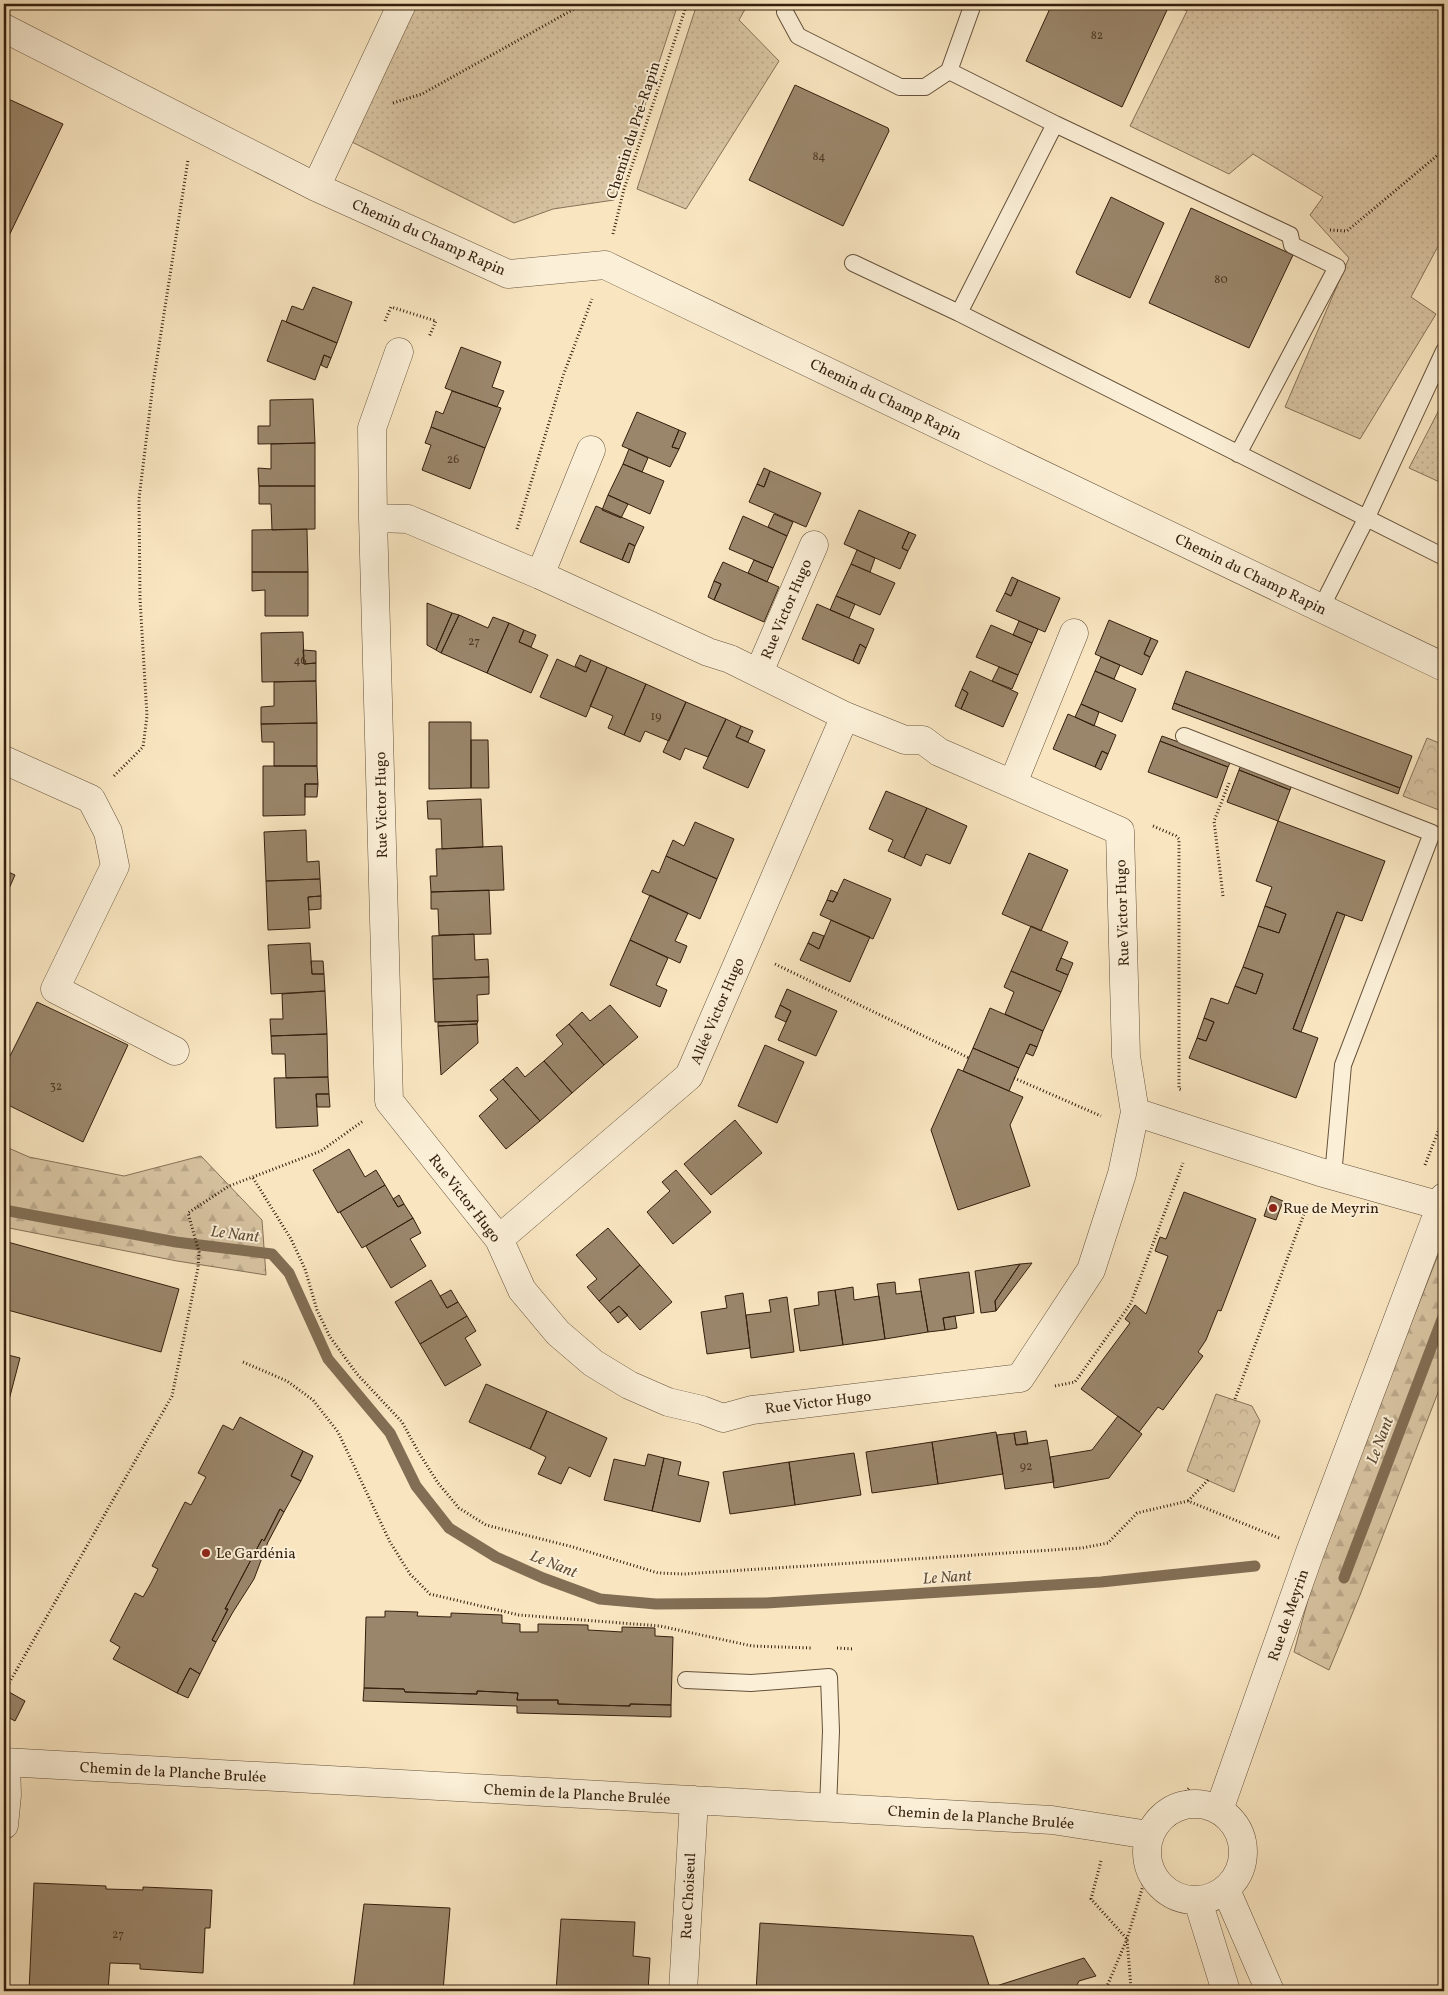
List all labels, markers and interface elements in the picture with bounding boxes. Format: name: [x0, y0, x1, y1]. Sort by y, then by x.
house number: 82: [1091, 28, 1103, 44]
street label: Chemin du Pré-Rapin: [602, 59, 667, 202]
house number: 84: [813, 149, 825, 165]
street label: Chemin du Champ Rapin: [348, 195, 509, 282]
house number: 80: [1214, 272, 1228, 288]
street label: Chemin du Champ Rapin: [806, 354, 965, 446]
house number: 26: [447, 452, 459, 468]
street label: Chemin du Champ Rapin: [1171, 529, 1330, 621]
street label: Rue Victor Hugo: [757, 556, 818, 663]
house number: 27: [468, 634, 480, 650]
house number: 46: [293, 653, 307, 669]
house number: 19: [651, 709, 661, 725]
street label: Rue Victor Hugo: [371, 751, 394, 859]
street label: Rue Victor Hugo: [1111, 859, 1136, 967]
street label: Allée Victor Hugo: [686, 955, 750, 1069]
house number: 32: [50, 1079, 62, 1095]
street label: Rue Victor Hugo: [423, 1150, 505, 1248]
place label: Rue de Meyrin: [1283, 1199, 1379, 1220]
marker: Rue de Meyrin: [1267, 1202, 1279, 1214]
water label: Le Nant: [209, 1221, 261, 1249]
street label: Rue Victor Hugo: [764, 1387, 873, 1420]
water label: Le Nant: [1362, 1413, 1400, 1468]
house number: 92: [1020, 1459, 1032, 1475]
place label: Le Gardénia: [216, 1544, 296, 1565]
water label: Le Nant: [526, 1545, 581, 1585]
marker: Le Gardénia: [200, 1547, 212, 1559]
water label: Le Nant: [922, 1565, 973, 1591]
street label: Rue de Meyrin: [1264, 1567, 1315, 1664]
street label: Chemin de la Planche Brulée: [79, 1758, 267, 1789]
street label: Chemin de la Planche Brulée: [483, 1780, 671, 1811]
street label: Chemin de la Planche Brulée: [887, 1802, 1075, 1835]
street label: Rue Choiseul: [677, 1852, 702, 1940]
house number: 27: [112, 1927, 124, 1943]

